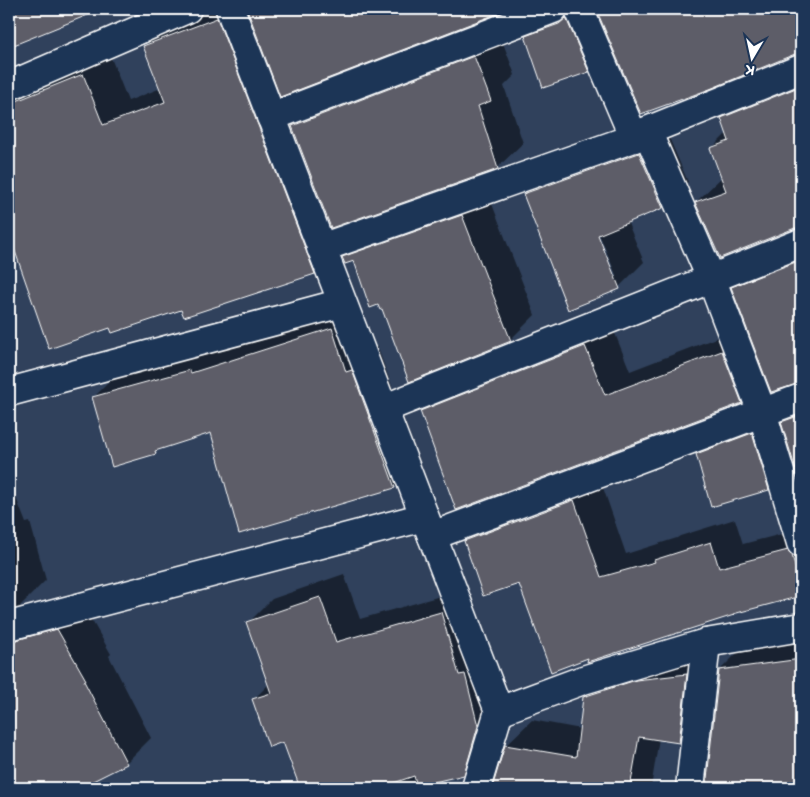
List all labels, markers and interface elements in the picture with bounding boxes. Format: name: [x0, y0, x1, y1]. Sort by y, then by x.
north arrow: [728, 32, 778, 82]
text: K: [743, 61, 756, 79]

